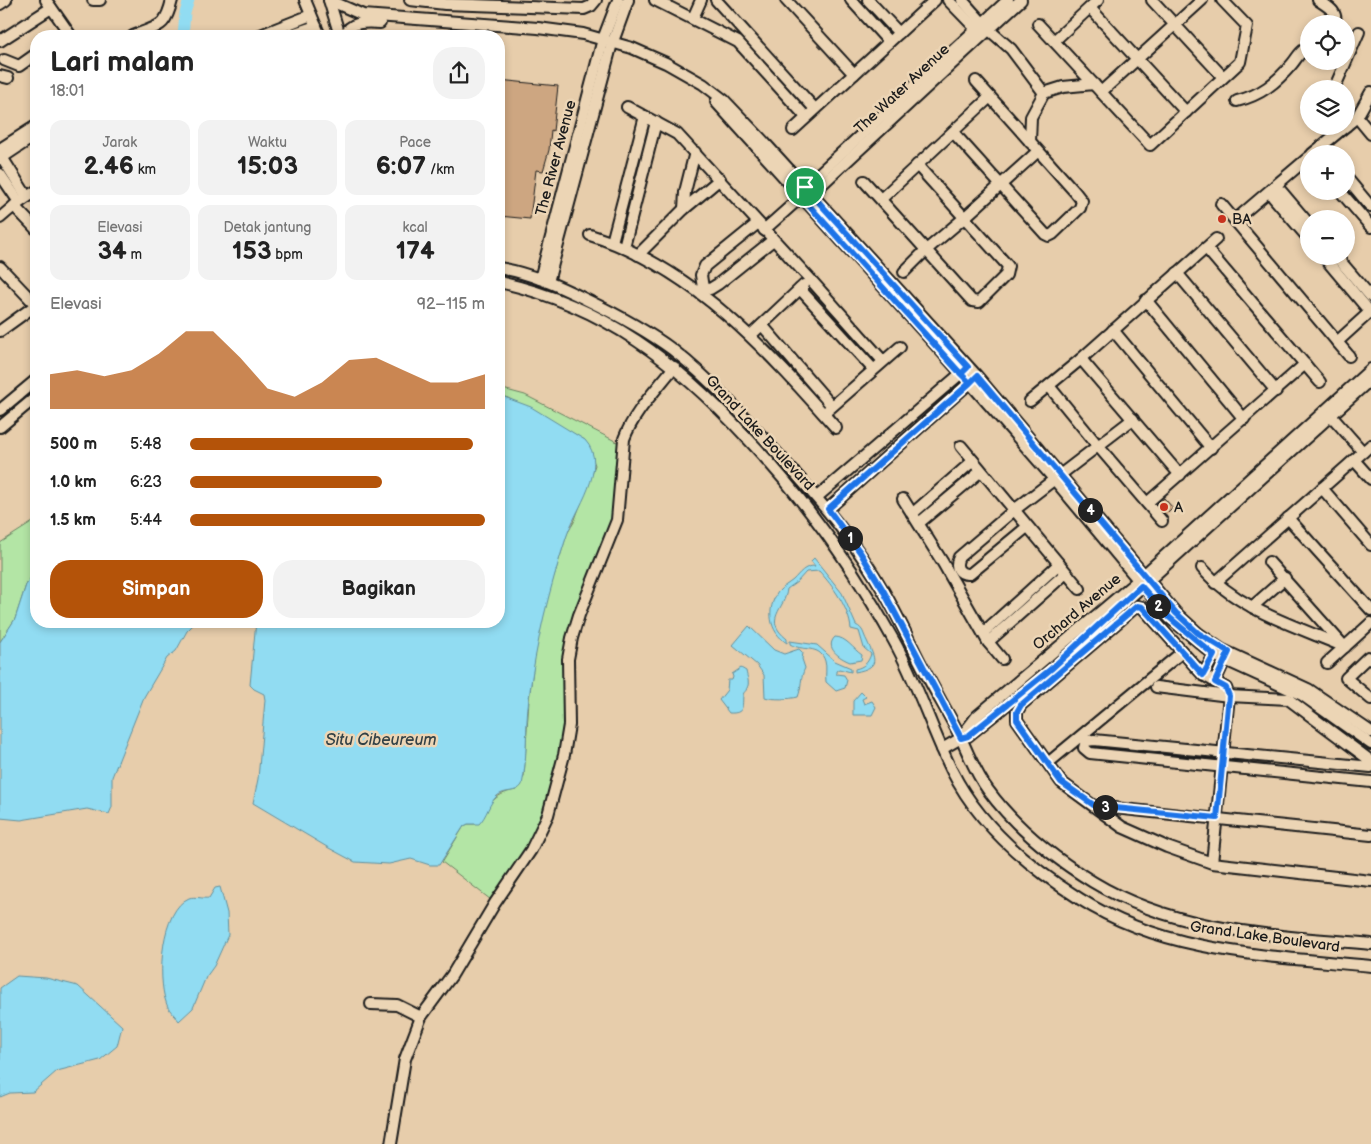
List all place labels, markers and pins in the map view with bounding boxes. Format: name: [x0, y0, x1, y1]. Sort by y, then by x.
pin: [784, 166, 826, 208]
place label: BA: [1232, 210, 1252, 229]
marker: BA: [1216, 213, 1228, 225]
pin: 4: [1078, 498, 1102, 522]
place label: A: [1174, 498, 1184, 517]
marker: A: [1158, 501, 1170, 513]
pin: 1: [838, 526, 862, 550]
pin: 2: [1146, 594, 1170, 618]
pin: 3: [1092, 794, 1118, 820]

